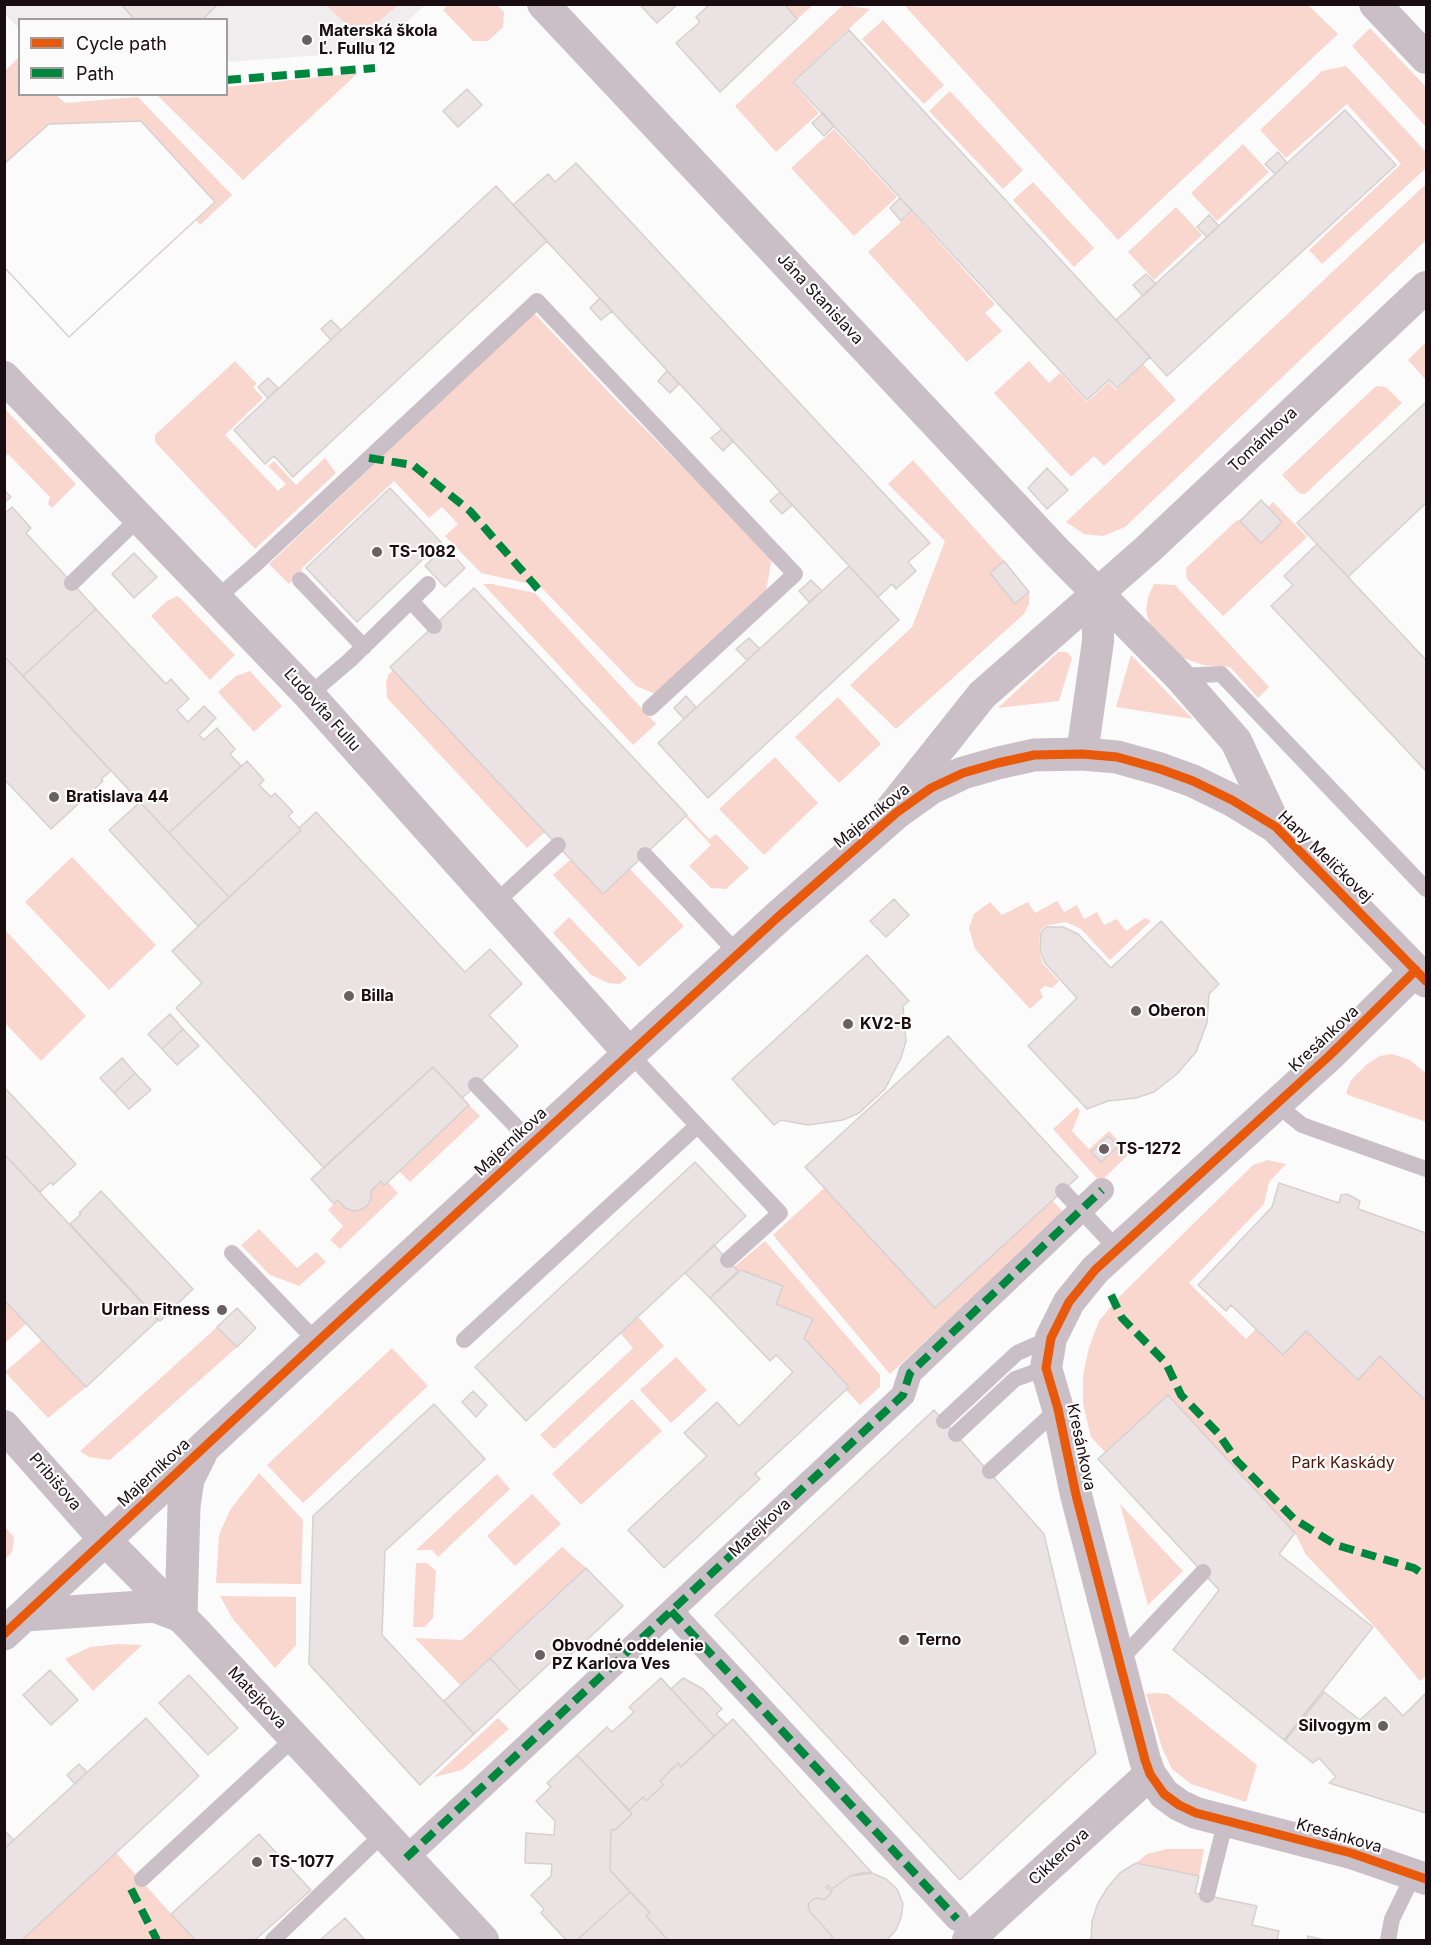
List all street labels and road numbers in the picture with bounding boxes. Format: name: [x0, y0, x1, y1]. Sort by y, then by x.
street label: Jána Stanislava: [773, 249, 867, 349]
street label: Tománkova: [1225, 403, 1301, 477]
street label: Ľudovíta Fullu: [280, 665, 364, 755]
street label: Majerníkova: [830, 780, 914, 852]
street label: Hany Meličkovej: [1274, 807, 1376, 907]
street label: Kresánkova: [1285, 1002, 1363, 1076]
street label: Majerníkova: [471, 1104, 551, 1180]
street label: Kresánkova: [1062, 1402, 1100, 1492]
street label: Majerníkova: [114, 1435, 194, 1511]
street label: Pribišova: [25, 1449, 85, 1515]
street label: Matejkova: [725, 1495, 795, 1561]
street label: Matejkova: [224, 1663, 290, 1733]
street label: Kresánkova: [1294, 1815, 1384, 1857]
street label: Cikkerova: [1025, 1824, 1093, 1890]

